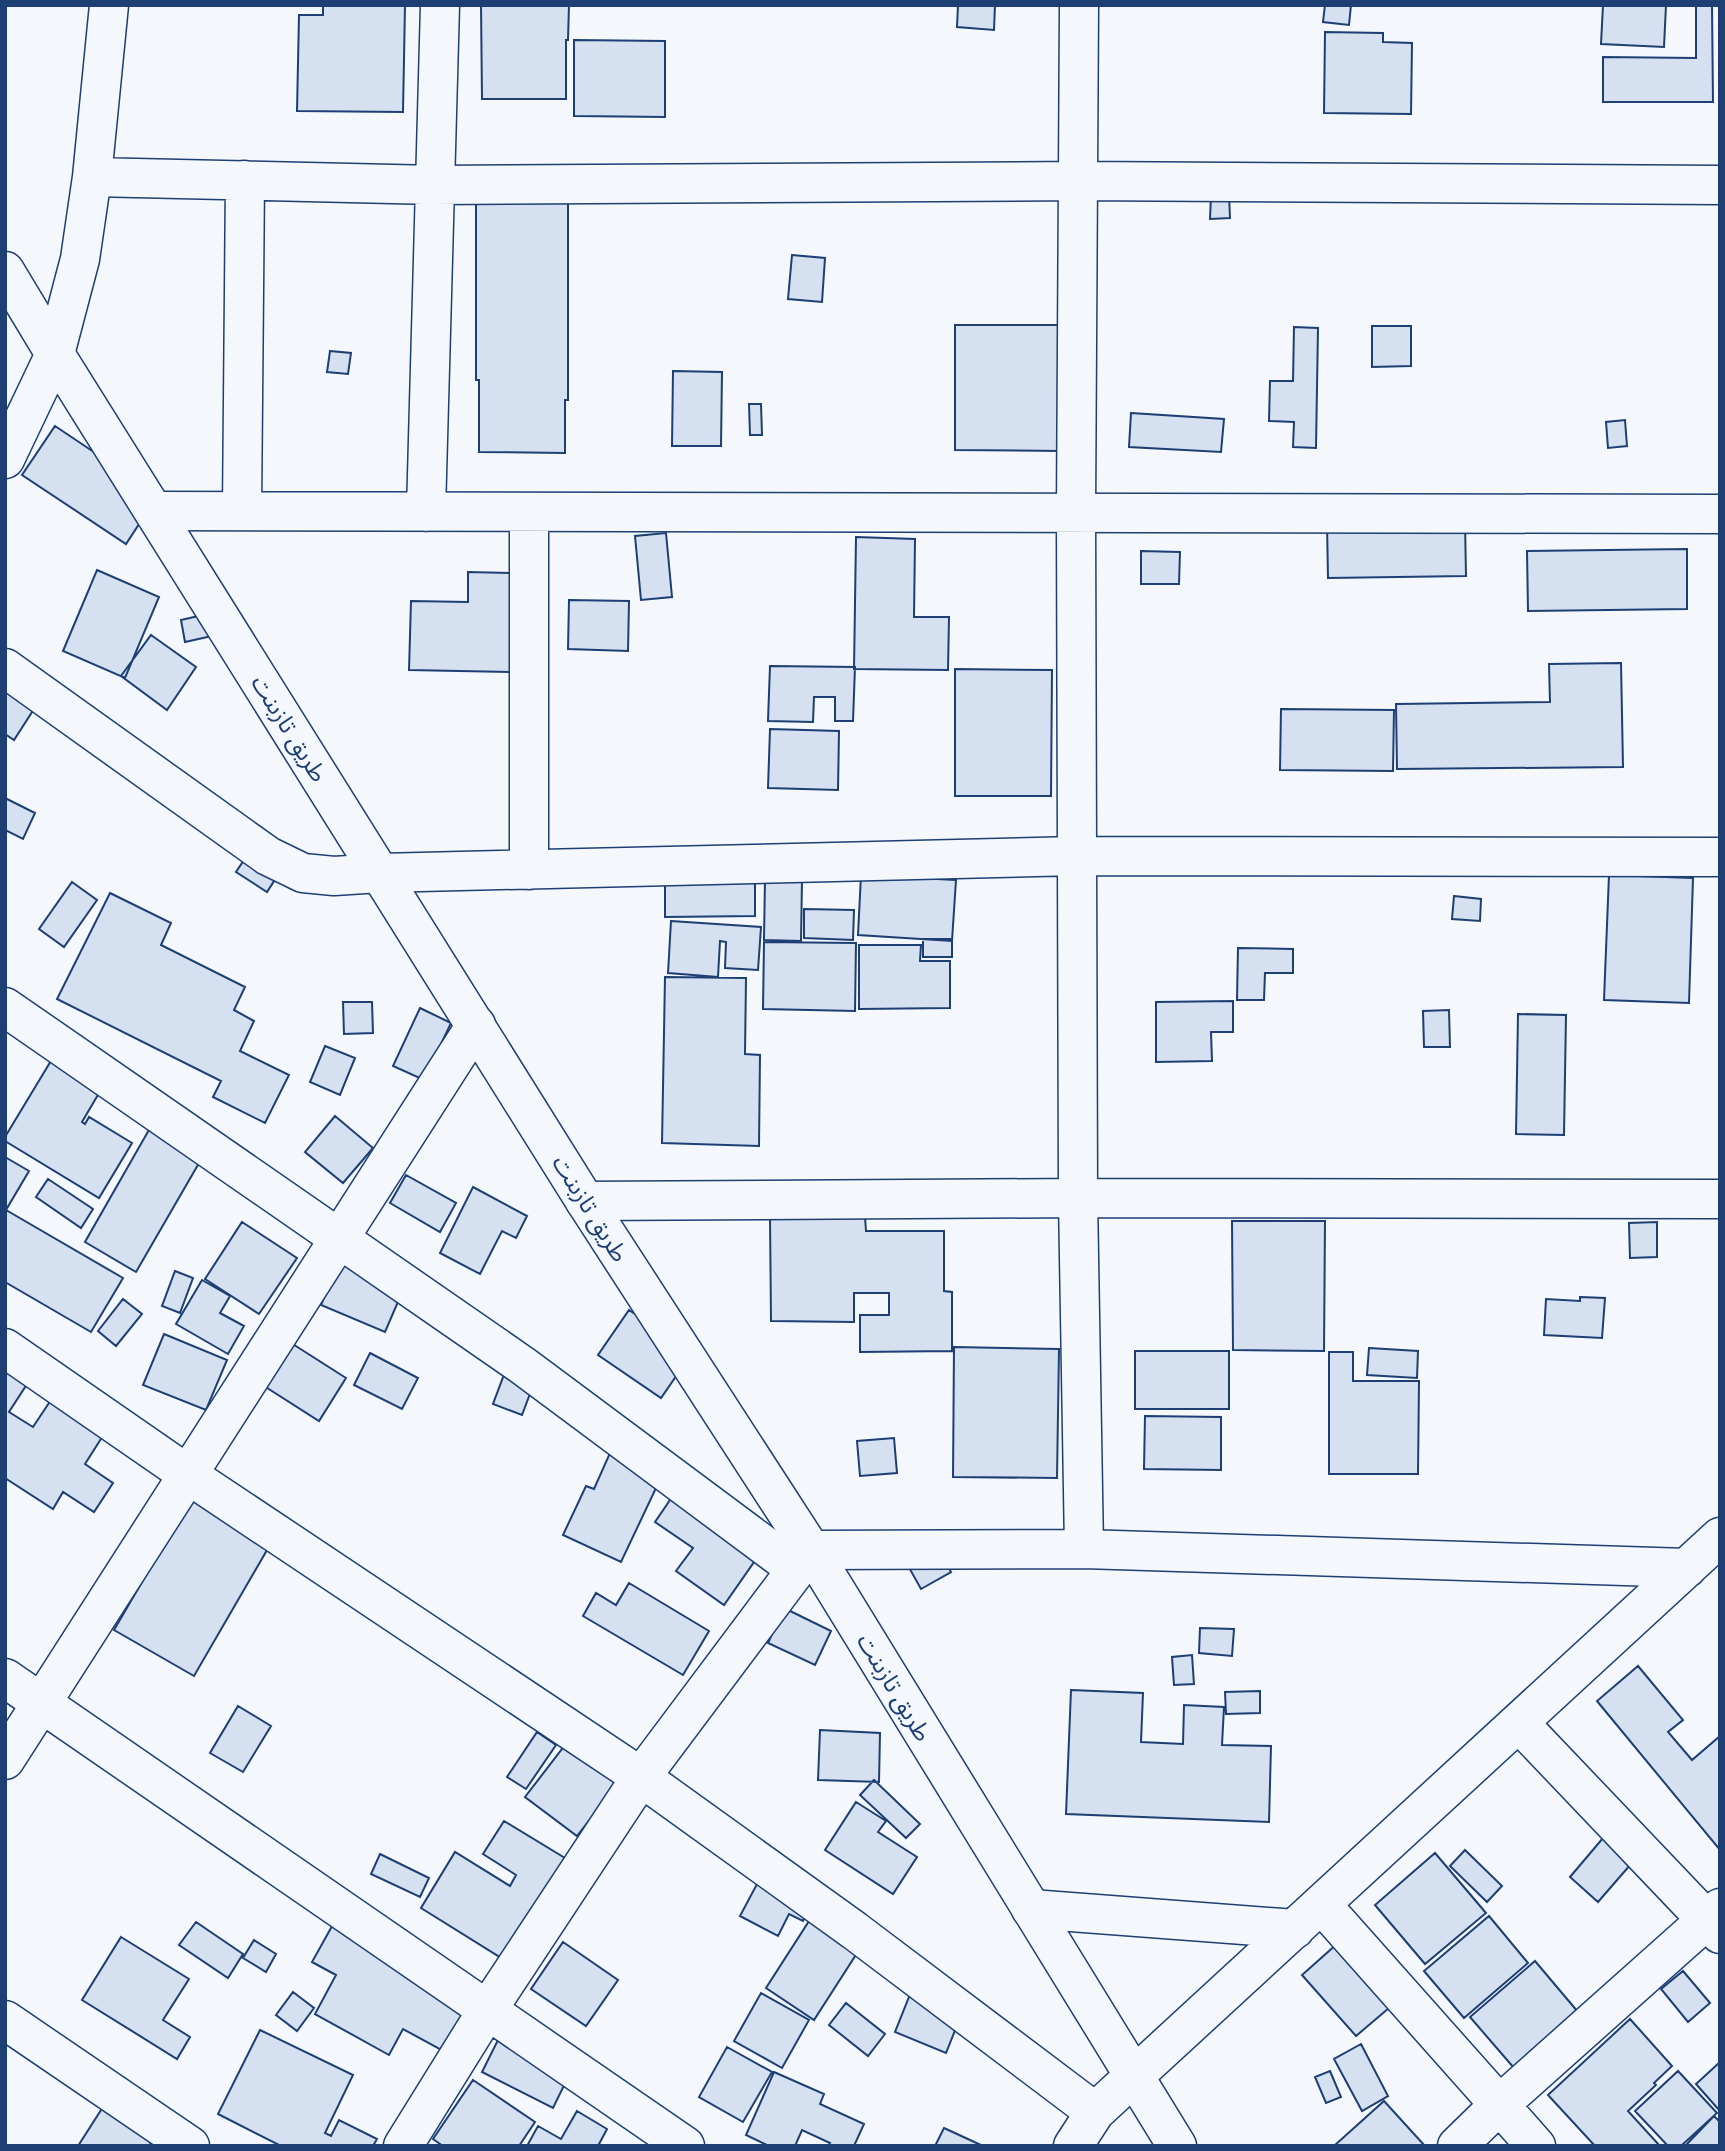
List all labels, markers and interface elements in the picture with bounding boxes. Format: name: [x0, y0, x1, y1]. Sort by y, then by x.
street label: طريق تازبنت: [244, 669, 334, 788]
street label: طريق تازبنت: [545, 1149, 635, 1268]
street label: طريق تازبنت: [850, 1628, 938, 1747]

